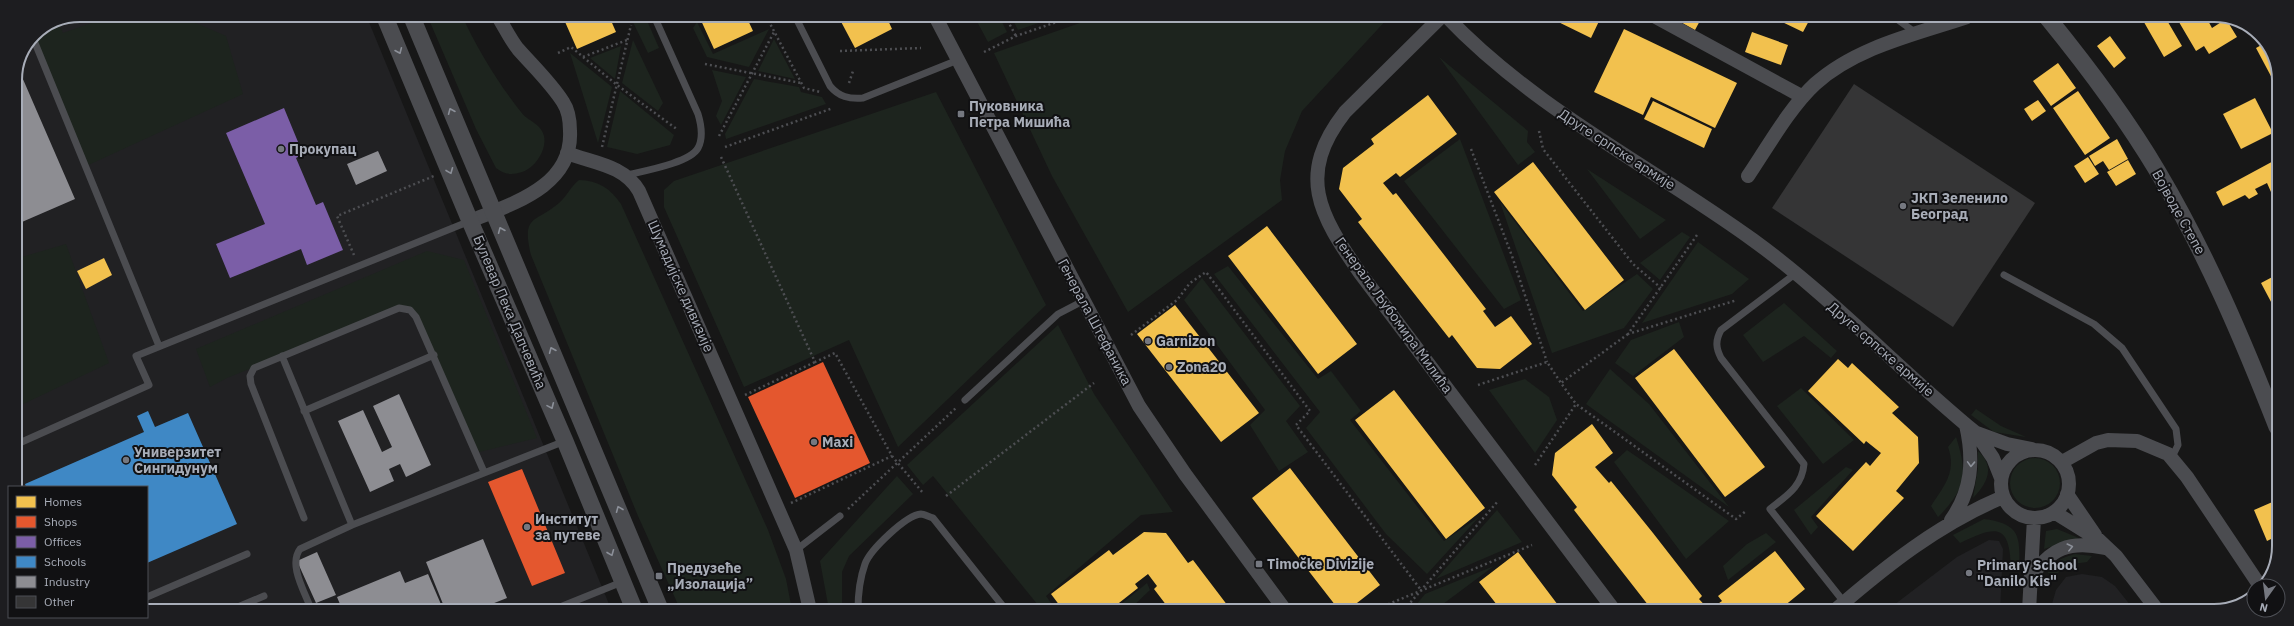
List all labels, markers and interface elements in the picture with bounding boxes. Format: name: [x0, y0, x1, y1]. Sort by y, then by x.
one-way arrow: [395, 48, 403, 55]
place label: Пуковника Петра Мишића: [969, 97, 1070, 131]
street label: Друге српске армије: [1555, 105, 1679, 194]
one-way arrow: [447, 107, 455, 114]
marker: Пуковника Петра Мишића: [956, 109, 966, 119]
place label: Прокупац: [289, 140, 356, 158]
marker: Прокупац: [276, 144, 286, 154]
street label: Војводе Степе: [2148, 167, 2210, 258]
one-way arrow: [445, 168, 453, 175]
place label: ЈКП Зеленило Београд: [1911, 189, 2008, 223]
marker: ЈКП Зеленило Београд: [1898, 201, 1908, 211]
street label: Шумадијске дивизије: [644, 217, 718, 355]
one-way arrow: [498, 227, 506, 235]
street label: Булевар Пека Дапчевића: [469, 232, 551, 392]
street label: Генерала Љубомира Милића: [1331, 233, 1457, 397]
street label: Генерала Штефаника: [1054, 256, 1136, 389]
street label: Друге српске армије: [1824, 298, 1938, 400]
place label: Garnizon: [1156, 332, 1215, 350]
marker: Garnizon: [1143, 336, 1153, 346]
one-way arrow: [549, 347, 557, 354]
place label: Zona20: [1177, 358, 1226, 376]
marker: Zona20: [1164, 362, 1174, 372]
one-way arrow: [546, 403, 554, 410]
place label: Maxi: [822, 433, 853, 451]
marker: Maxi: [809, 437, 819, 447]
place label: Универзитет Сингидунум: [134, 443, 221, 477]
marker: Универзитет Сингидунум: [121, 455, 131, 465]
one-way arrow: [1967, 461, 1975, 467]
legend: [8, 486, 148, 618]
text: Homes: [44, 494, 82, 509]
one-way arrow: [615, 505, 623, 512]
place label: Институт за путеве: [535, 510, 600, 544]
text: Shops: [44, 514, 77, 529]
marker: Институт за путеве: [522, 522, 532, 532]
text: Offices: [44, 534, 82, 549]
one-way arrow: [2066, 543, 2073, 551]
one-way arrow: [606, 549, 614, 556]
text: Schools: [44, 554, 87, 569]
place label: Timočke Divizije: [1267, 555, 1374, 573]
place label: Primary School "Danilo Kis": [1977, 556, 2077, 590]
place label: Предузеће „Изолација”: [667, 559, 753, 593]
marker: Timočke Divizije: [1254, 559, 1264, 569]
marker: Primary School "Danilo Kis": [1964, 568, 1974, 578]
marker: Предузеће „Изолација”: [654, 571, 664, 581]
text: Industry: [44, 574, 90, 589]
north arrow: [2246, 578, 2286, 618]
text: Other: [44, 594, 75, 609]
text: N: [2258, 600, 2269, 615]

